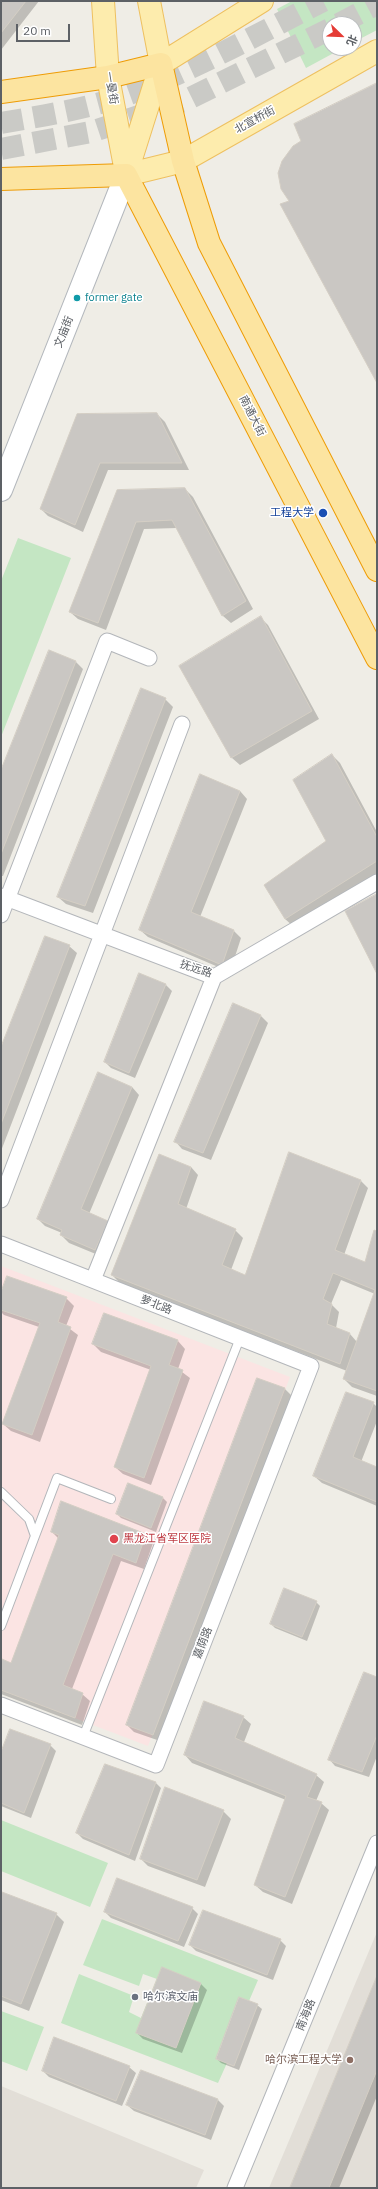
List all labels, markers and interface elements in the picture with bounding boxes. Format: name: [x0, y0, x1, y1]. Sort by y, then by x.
scale bar: [18, 16, 72, 42]
north arrow: [322, 16, 362, 56]
text: 20 m: [23, 23, 51, 38]
text: 北: [344, 33, 361, 48]
street label: 一曼街: [102, 71, 120, 105]
street label: 北宣桥街: [233, 104, 277, 136]
place label: former gate: [85, 291, 142, 305]
marker: former gate: [72, 293, 82, 303]
street label: 文庙街: [52, 314, 76, 350]
street label: 南通大街: [236, 393, 268, 439]
place label: 工程大学: [270, 506, 314, 520]
marker: 工程大学: [317, 507, 329, 519]
street label: 抚远路: [178, 958, 214, 980]
street label: 萝北路: [138, 1293, 174, 1317]
place label: 黑龙江省军区医院: [123, 1532, 211, 1546]
marker: 黑龙江省军区医院: [108, 1533, 120, 1545]
street label: 嘉荫路: [191, 1625, 215, 1661]
place label: 哈尔滨文庙: [143, 1990, 198, 2004]
marker: 哈尔滨文庙: [130, 1992, 140, 2002]
street label: 南海路: [294, 1997, 318, 2033]
place label: 哈尔滨工程大学: [265, 2053, 342, 2067]
marker: 哈尔滨工程大学: [345, 2055, 355, 2065]

